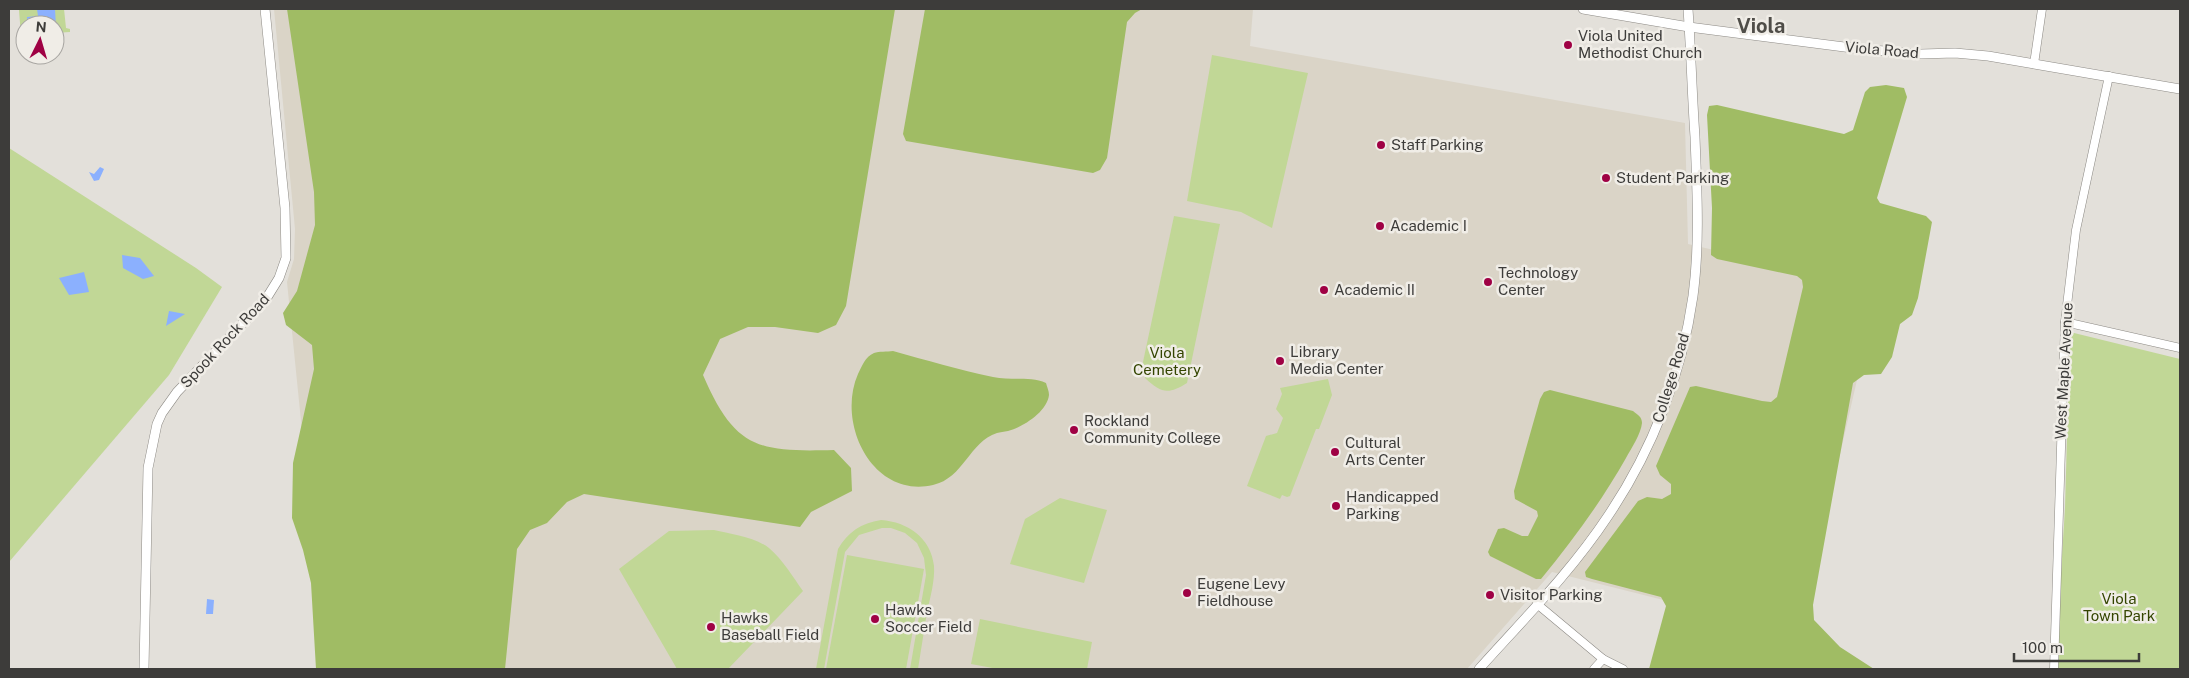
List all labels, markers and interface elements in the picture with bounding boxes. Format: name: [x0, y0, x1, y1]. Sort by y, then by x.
district label: Viola: [1737, 14, 1785, 38]
north arrow: [15, 15, 65, 65]
text: N: [35, 19, 47, 35]
place label: Viola United Methodist Church: [1578, 27, 1702, 61]
street label: Viola Road: [1844, 38, 1920, 61]
marker: Viola United Methodist Church: [1562, 39, 1574, 51]
place label: Staff Parking: [1391, 136, 1484, 153]
marker: Staff Parking: [1375, 139, 1387, 151]
place label: Student Parking: [1616, 169, 1729, 186]
marker: Student Parking: [1600, 172, 1612, 184]
place label: Academic I: [1390, 217, 1467, 234]
marker: Academic I: [1374, 220, 1386, 232]
place label: Technology Center: [1498, 264, 1578, 298]
marker: Technology Center: [1482, 276, 1494, 288]
place label: Academic II: [1334, 281, 1415, 298]
marker: Academic II: [1318, 284, 1330, 296]
street label: Spook Rock Road: [177, 290, 272, 391]
street label: West Maple Avenue: [2051, 302, 2076, 440]
street label: College Road: [1649, 331, 1692, 425]
place label: Library Media Center: [1290, 343, 1384, 377]
park label: Viola Cemetery: [1133, 344, 1201, 378]
marker: Library Media Center: [1274, 355, 1286, 367]
place label: Rockland Community College: [1084, 412, 1221, 446]
marker: Rockland Community College: [1068, 424, 1080, 436]
place label: Cultural Arts Center: [1345, 434, 1426, 468]
marker: Cultural Arts Center: [1329, 446, 1341, 458]
place label: Handicapped Parking: [1346, 488, 1439, 522]
marker: Handicapped Parking: [1330, 500, 1342, 512]
place label: Eugene Levy Fieldhouse: [1197, 575, 1286, 609]
place label: Visitor Parking: [1500, 586, 1603, 603]
marker: Eugene Levy Fieldhouse: [1181, 587, 1193, 599]
marker: Visitor Parking: [1484, 589, 1496, 601]
park label: Viola Town Park: [2083, 590, 2155, 624]
place label: Hawks Soccer Field: [885, 601, 972, 635]
place label: Hawks Baseball Field: [721, 609, 819, 643]
marker: Hawks Soccer Field: [869, 613, 881, 625]
marker: Hawks Baseball Field: [705, 621, 717, 633]
scale bar: [2014, 630, 2139, 662]
text: 100 m: [2022, 639, 2063, 656]

